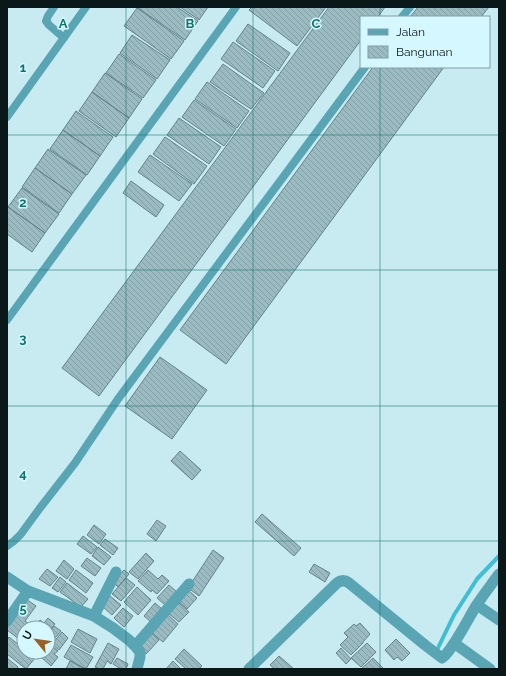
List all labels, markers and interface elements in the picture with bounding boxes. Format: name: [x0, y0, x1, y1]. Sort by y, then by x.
text: A: [59, 16, 68, 31]
text: B: [186, 16, 195, 31]
text: C: [312, 16, 321, 31]
legend: [360, 16, 490, 68]
text: Jalan: [396, 25, 425, 39]
text: Bangunan: [396, 45, 453, 59]
text: 1: [20, 60, 27, 75]
text: 2: [19, 195, 27, 210]
text: 3: [19, 331, 27, 346]
text: 4: [19, 466, 27, 481]
text: 5: [19, 601, 27, 616]
north arrow: [16, 620, 56, 660]
text: U: [20, 629, 35, 642]

